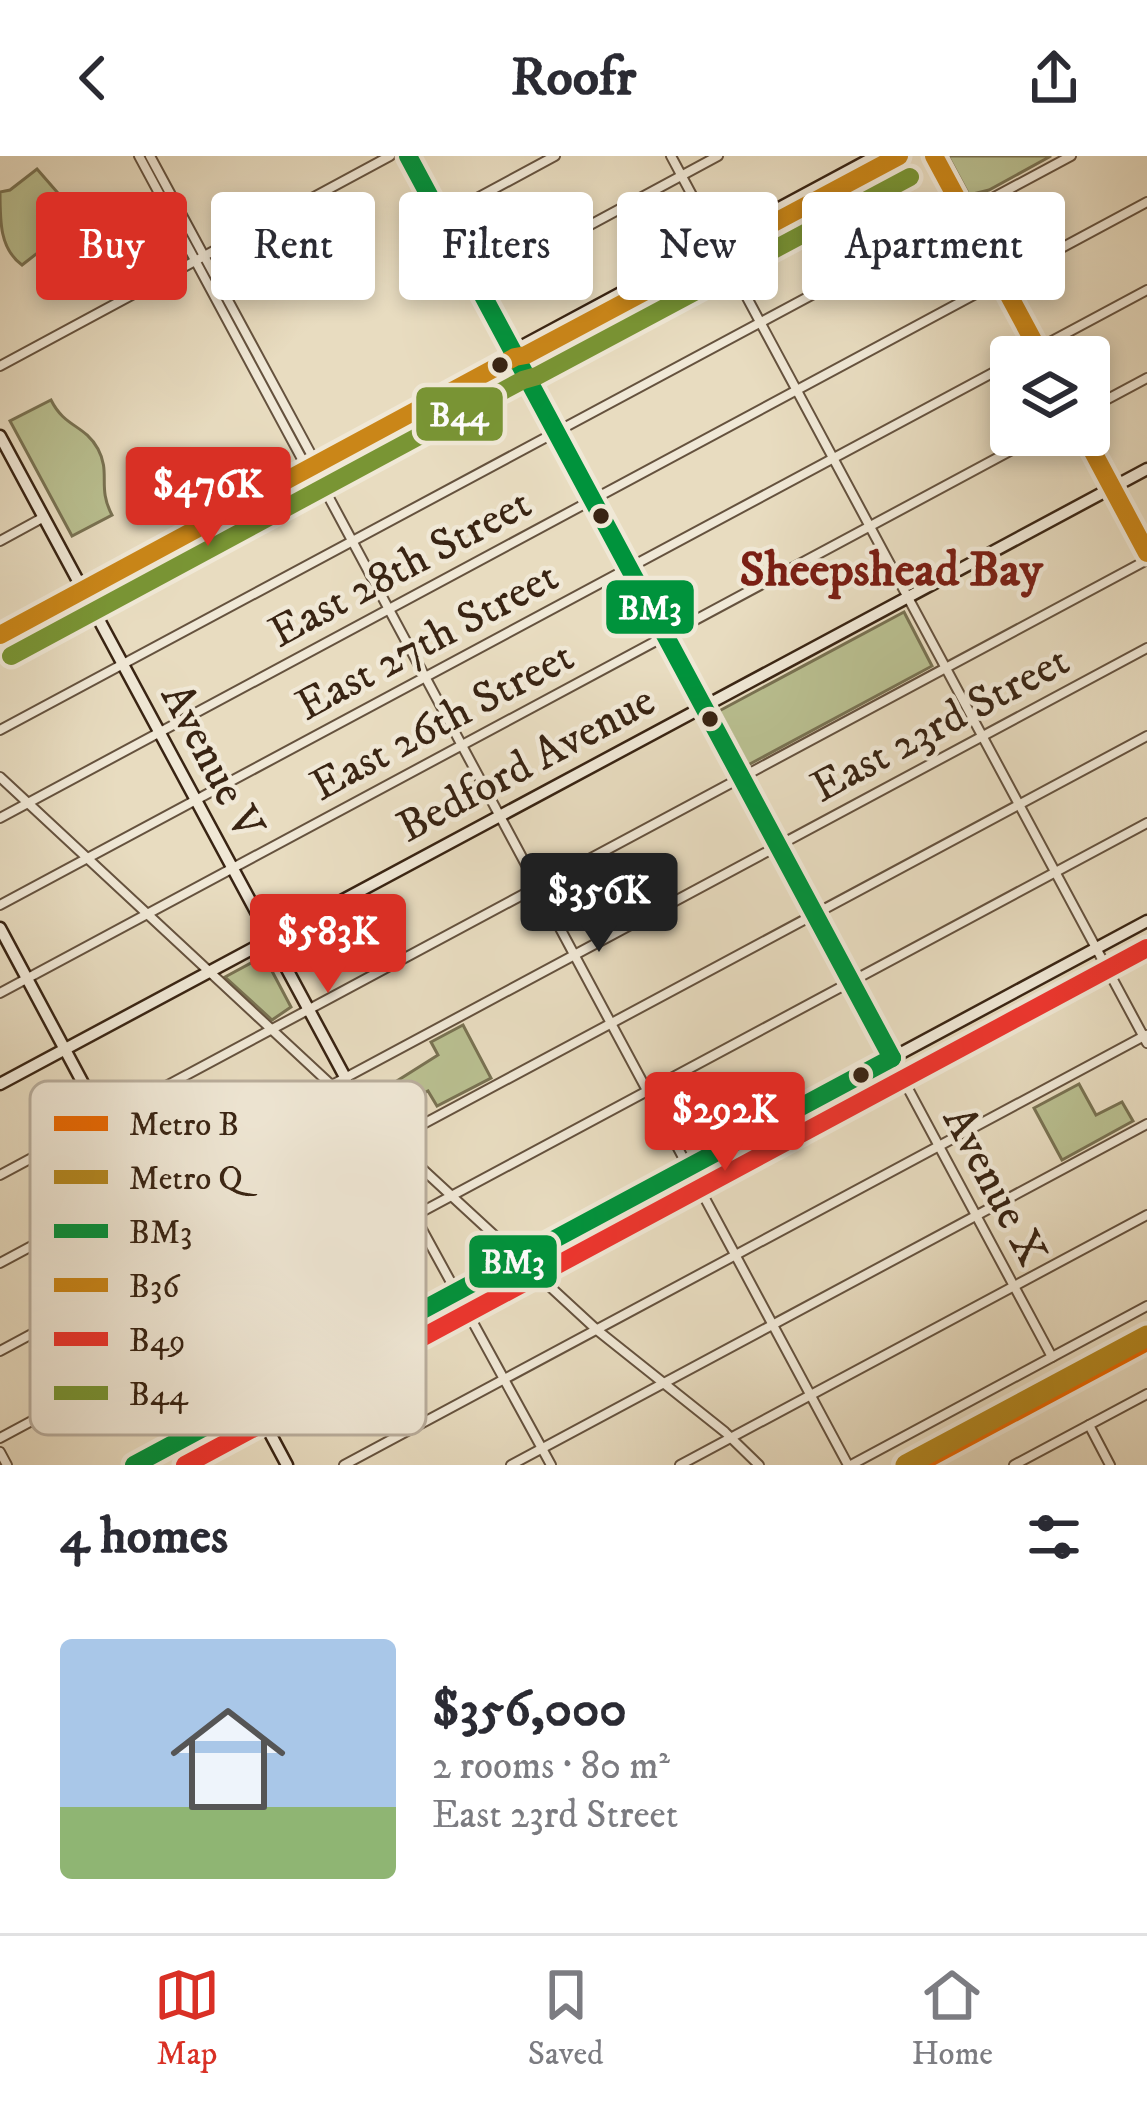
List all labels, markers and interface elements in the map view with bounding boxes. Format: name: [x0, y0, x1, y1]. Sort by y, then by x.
icon: back: [60, 45, 126, 111]
text: Roofr: [511, 45, 636, 112]
icon: share: [1021, 45, 1087, 111]
chip: Buy: [36, 192, 187, 300]
chip: Rent: [211, 192, 375, 300]
chip: Filters: [399, 192, 593, 300]
chip: New: [617, 192, 778, 300]
chip: Apartment: [802, 192, 1065, 300]
map controls: [990, 336, 1110, 456]
button: layers: [990, 336, 1110, 456]
unlabelled marker: [489, 354, 511, 376]
line badge: B44: [414, 385, 505, 443]
text: B44: [430, 396, 490, 437]
pin: $476K: [124, 447, 292, 549]
text: $476K: [153, 461, 263, 510]
street label: East 28th Street: [260, 476, 541, 661]
unlabelled marker: [590, 505, 612, 527]
district label: Sheepshead Bay: [740, 541, 1044, 601]
street label: East 27th Street: [287, 549, 568, 734]
line badge: BM3: [604, 578, 696, 636]
text: BM3: [618, 589, 682, 630]
street label: East 26th Street: [301, 629, 583, 814]
street label: East 23rd Street: [802, 633, 1079, 816]
street label: Bedford Avenue: [388, 673, 665, 856]
street label: Avenue V: [147, 674, 276, 850]
unlabelled marker: [699, 708, 721, 730]
pin: $356K: [515, 853, 683, 955]
text: $356K: [548, 867, 650, 916]
pin: $583K: [244, 894, 412, 996]
text: $583K: [277, 908, 379, 957]
unlabelled marker: [850, 1064, 872, 1086]
pin: $292K: [641, 1072, 809, 1174]
legend: [30, 1081, 426, 1435]
text: $292K: [672, 1086, 778, 1135]
street label: Avenue X: [929, 1097, 1059, 1276]
text: Metro B: [129, 1105, 239, 1146]
text: Metro Q: [129, 1159, 257, 1200]
text: BM3: [129, 1213, 192, 1254]
line badge: BM3: [467, 1233, 559, 1290]
text: BM3: [481, 1243, 545, 1284]
text: B36: [129, 1267, 181, 1308]
text: B49: [129, 1321, 185, 1362]
text: B44: [129, 1375, 189, 1416]
icon: filters: [1021, 1504, 1087, 1570]
text: 4 homes: [60, 1505, 228, 1569]
text: $356,000: [432, 1678, 627, 1742]
icon: home: [156, 1687, 300, 1831]
text: 2 rooms · 80 m²: [432, 1742, 670, 1791]
text: East 23rd Street: [432, 1791, 678, 1840]
tab: Map: [154, 1962, 220, 2075]
tab: Saved: [528, 1962, 604, 2075]
tab: Home: [911, 1962, 993, 2075]

